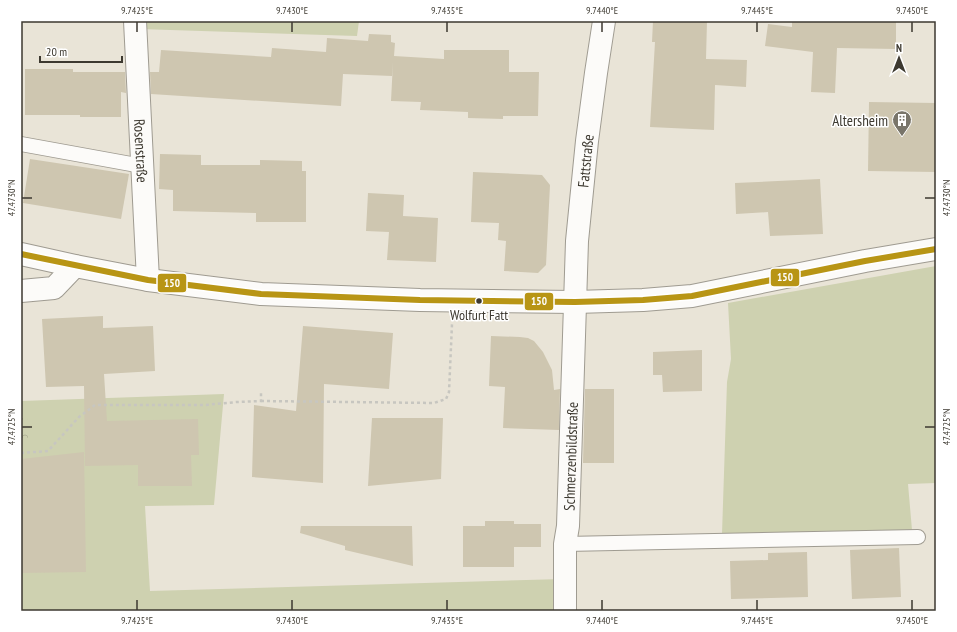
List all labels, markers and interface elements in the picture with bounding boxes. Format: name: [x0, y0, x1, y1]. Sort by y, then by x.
text: 9.7425°E: [121, 4, 153, 17]
text: 9.7430°E: [276, 4, 308, 17]
text: 9.7435°E: [431, 4, 463, 17]
text: 9.7440°E: [586, 4, 618, 17]
text: 9.7445°E: [741, 4, 773, 17]
text: 9.7450°E: [896, 4, 928, 17]
scale bar: [40, 38, 122, 64]
north arrow: [879, 38, 919, 78]
text: N: [896, 41, 902, 55]
text: 20 m: [46, 44, 67, 59]
building icon: Altersheim: [891, 109, 913, 137]
place label: Altersheim: [832, 111, 888, 130]
street label: Rosenstraße: [130, 118, 153, 183]
street label: Fattstraße: [573, 133, 597, 188]
text: 47.4730°N: [5, 180, 18, 216]
text: 47.4730°N: [940, 180, 953, 216]
line badge: 150: [770, 268, 800, 287]
text: 150: [777, 270, 793, 284]
line badge: 150: [157, 273, 187, 293]
text: 150: [164, 276, 180, 290]
line badge: 150: [524, 292, 554, 311]
text: 150: [531, 294, 547, 308]
marker: Wolfurt Fatt: [474, 296, 484, 306]
place label: Wolfurt Fatt: [450, 306, 508, 324]
street label: Schmerzenbildstraße: [559, 401, 581, 511]
text: 47.4725°N: [5, 409, 18, 445]
text: 47.4725°N: [940, 409, 953, 445]
text: 9.7425°E: [121, 614, 153, 627]
text: 9.7430°E: [276, 614, 308, 627]
text: 9.7435°E: [431, 614, 463, 627]
text: 9.7440°E: [586, 614, 618, 627]
text: 9.7445°E: [741, 614, 773, 627]
text: 9.7450°E: [896, 614, 928, 627]

